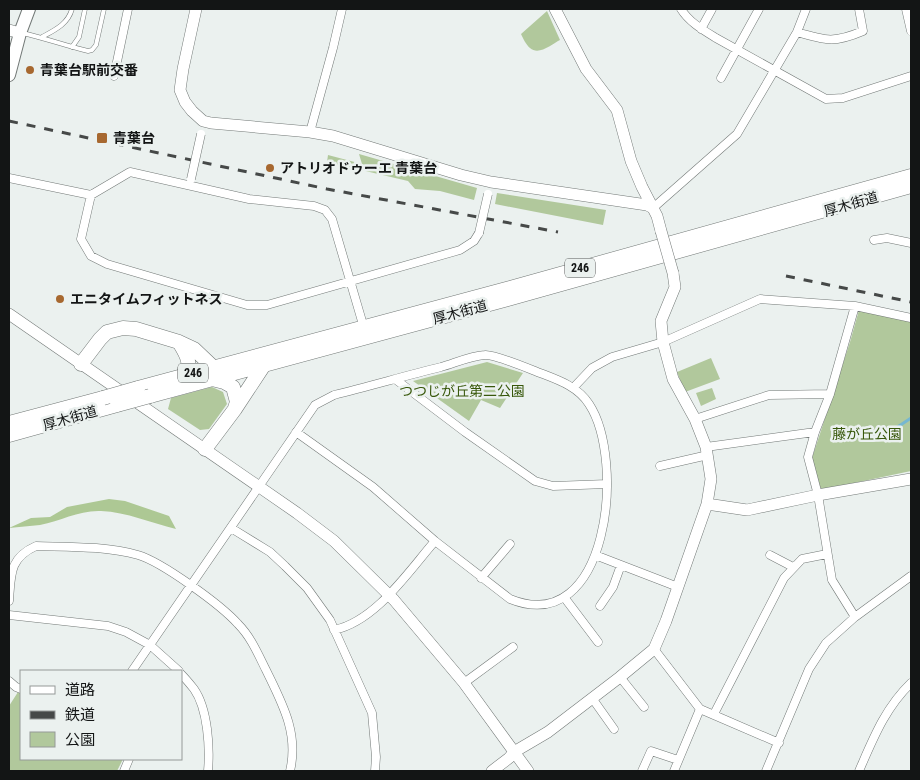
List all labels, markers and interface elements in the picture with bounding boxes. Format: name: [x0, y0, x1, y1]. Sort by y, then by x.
place label: 青葉台駅前交番: [40, 62, 138, 78]
marker: 青葉台駅前交番: [24, 64, 36, 76]
place label: 青葉台: [113, 130, 155, 146]
marker: 青葉台: [95, 131, 109, 145]
place label: アトリオドゥーエ 青葉台: [280, 160, 437, 176]
marker: アトリオドゥーエ 青葉台: [264, 162, 276, 174]
street label: 厚木街道: [822, 189, 880, 219]
road number: 246: [565, 258, 595, 278]
place label: エニタイムフィットネス: [70, 291, 223, 307]
marker: エニタイムフィットネス: [54, 293, 66, 305]
street label: 厚木街道: [431, 297, 489, 327]
road number: 246: [178, 363, 208, 382]
park label: つつじが丘第二公園: [399, 383, 525, 399]
street label: 厚木街道: [41, 403, 99, 433]
park label: 藤が丘公園: [832, 426, 902, 442]
legend: [20, 670, 182, 760]
text: 道路: [65, 681, 95, 699]
text: 鉄道: [65, 706, 95, 724]
text: 公園: [65, 731, 95, 749]

